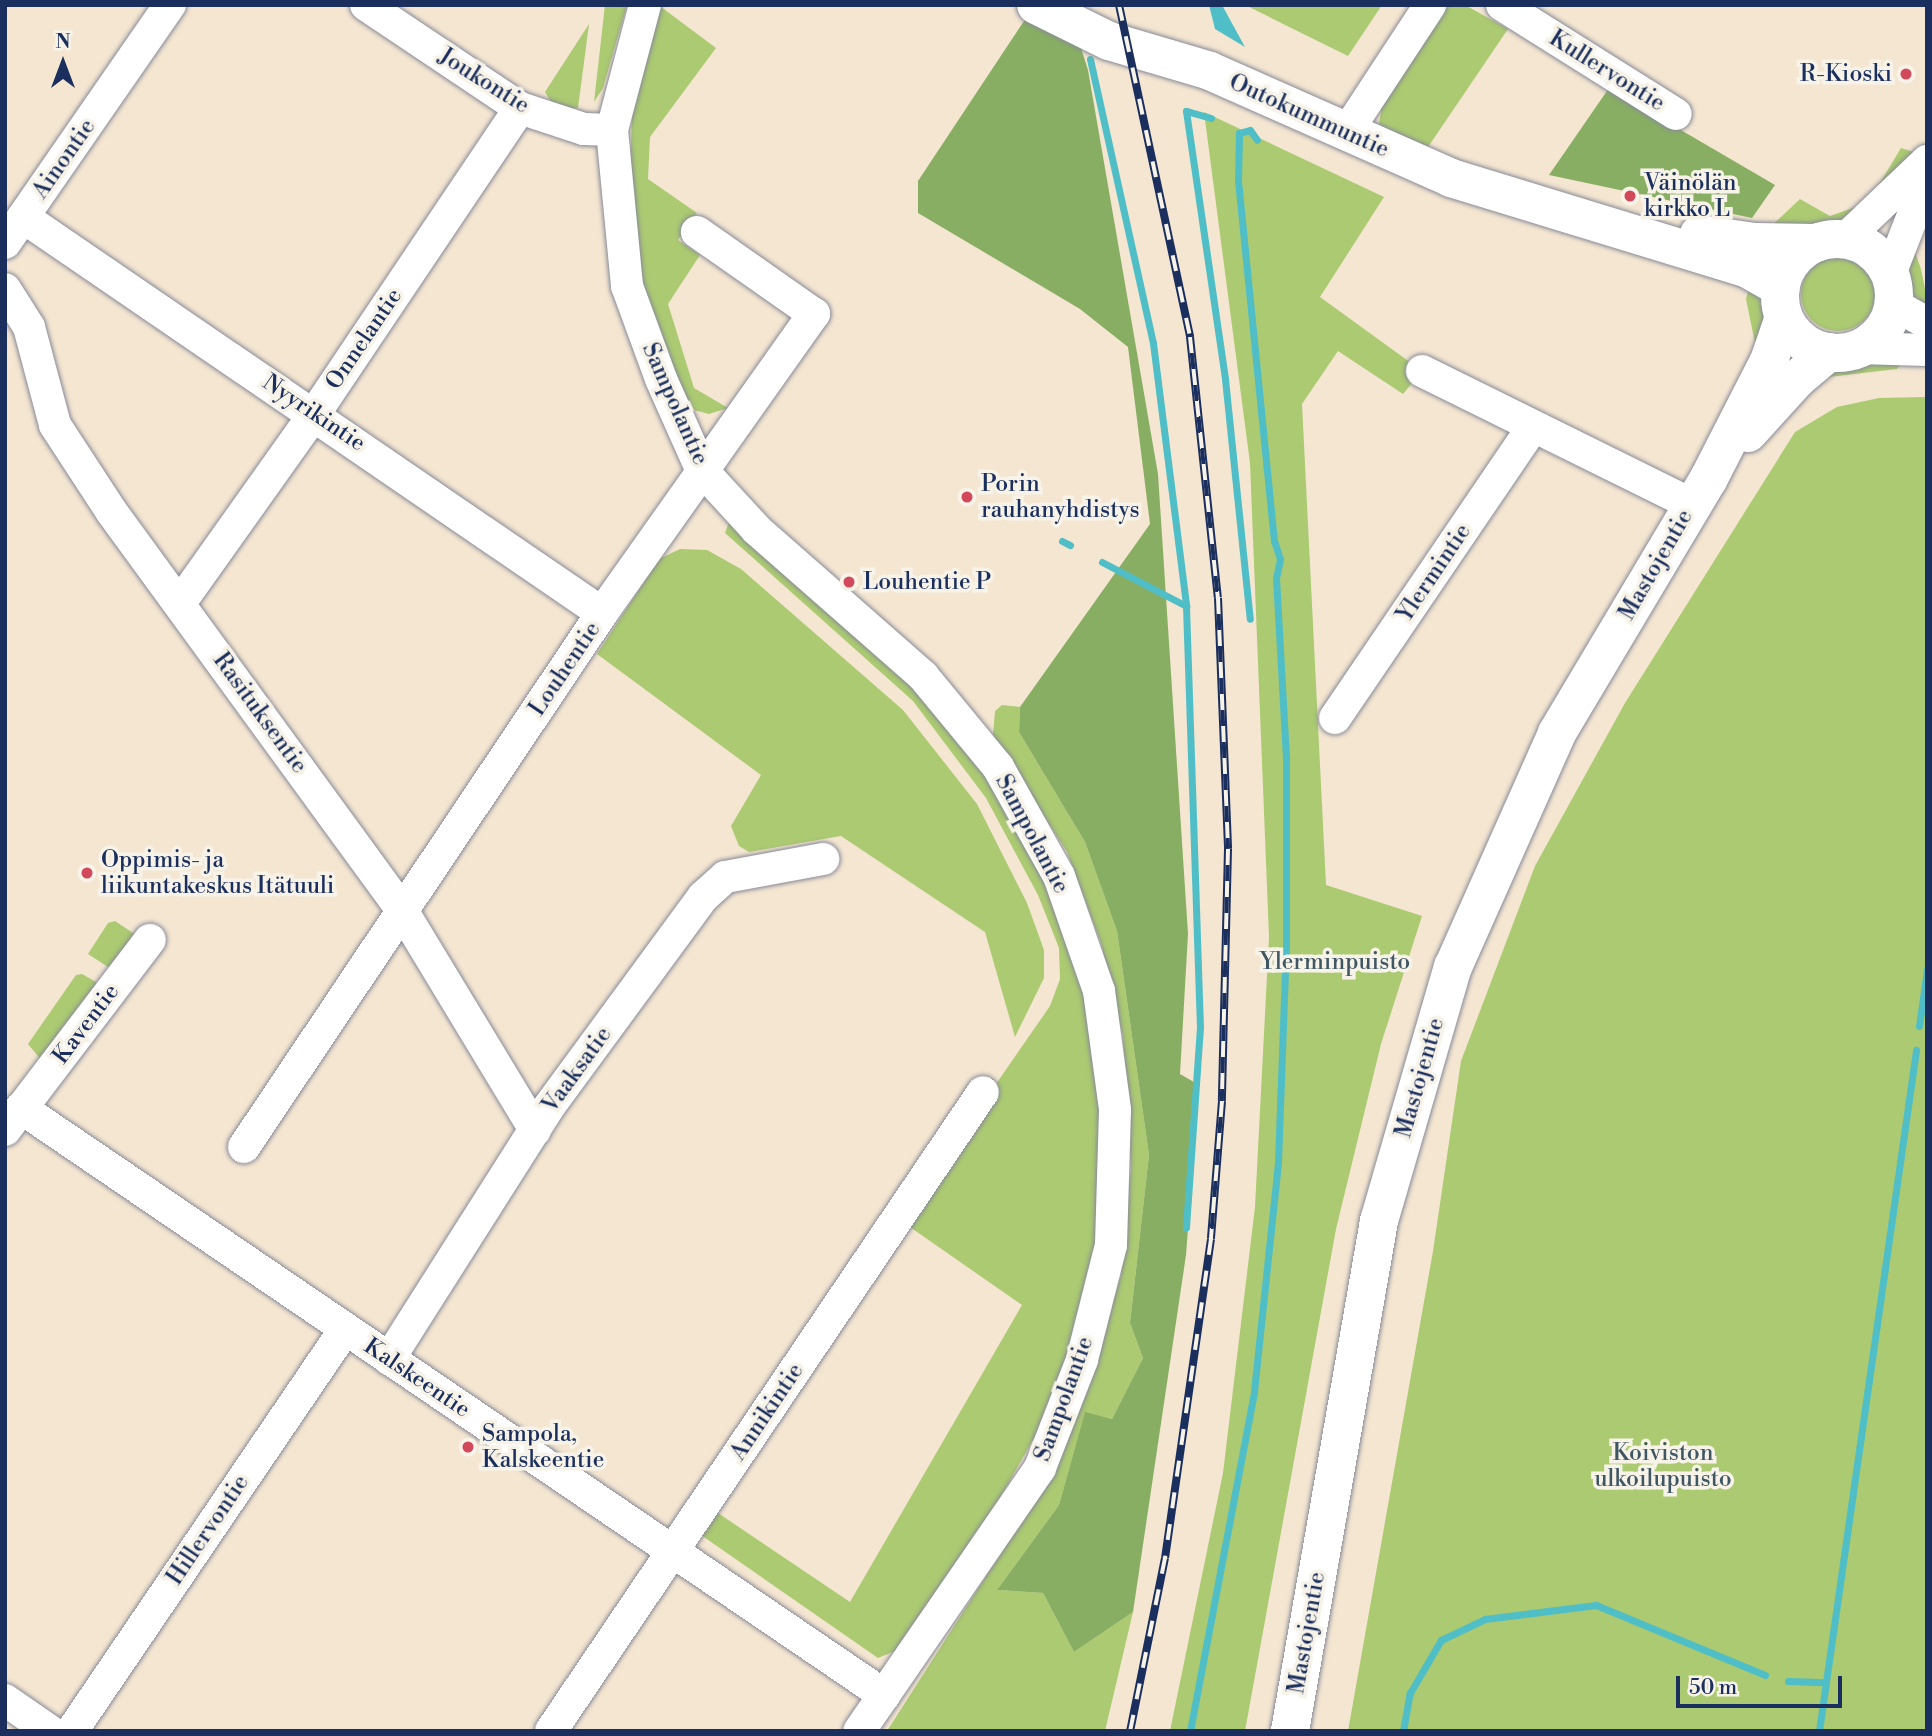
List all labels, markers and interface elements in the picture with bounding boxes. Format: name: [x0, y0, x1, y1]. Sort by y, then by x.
street label: Kullervontie: [1544, 25, 1670, 117]
north arrow: [28, 28, 98, 98]
text: N: [55, 30, 71, 54]
street label: Joukontie: [434, 42, 534, 120]
place label: R-Kioski: [1800, 60, 1892, 88]
marker: R-Kioski: [1898, 66, 1914, 82]
street label: Outokummuntie: [1225, 68, 1393, 164]
street label: Ainontie: [27, 114, 101, 204]
place label: Väinölän kirkko L: [1644, 169, 1737, 223]
marker: Väinölän kirkko L: [1622, 188, 1638, 204]
street label: Onnelantie: [320, 283, 408, 395]
street label: Sampolantie: [636, 339, 714, 469]
street label: Nyyrikintie: [257, 369, 371, 457]
place label: Porin rauhanyhdistys: [981, 470, 1140, 524]
marker: Porin rauhanyhdistys: [959, 489, 975, 505]
street label: Mastojentie: [1613, 505, 1699, 625]
street label: Ylermintie: [1391, 519, 1477, 627]
place label: Louhentie P: [863, 568, 991, 596]
marker: Louhentie P: [841, 574, 857, 590]
street label: Louhentie: [523, 617, 607, 721]
street label: Rasituksentie: [207, 647, 313, 779]
street label: Sampolantie: [989, 770, 1075, 898]
place label: Oppimis- ja liikuntakeskus Itätuuli: [101, 846, 334, 900]
marker: Oppimis- ja liikuntakeskus Itätuuli: [79, 865, 95, 881]
park label: Ylerminpuisto: [1260, 948, 1410, 976]
street label: Kaventie: [47, 979, 125, 1069]
street label: Mastojentie: [1390, 1015, 1450, 1141]
street label: Vaaksatie: [537, 1022, 617, 1118]
street label: Kalskeentie: [359, 1332, 475, 1424]
street label: Sampolantie: [1029, 1333, 1099, 1465]
street label: Annikintie: [724, 1358, 810, 1466]
place label: Sampola, Kalskeentie: [482, 1420, 604, 1474]
marker: Sampola, Kalskeentie: [460, 1439, 476, 1455]
park label: Koiviston ulkoilupuisto: [1594, 1439, 1732, 1493]
street label: Hillervontie: [161, 1470, 255, 1590]
street label: Mastojentie: [1283, 1570, 1331, 1696]
scale bar: [1680, 1662, 1846, 1706]
text: 50 m: [1689, 1675, 1737, 1701]

